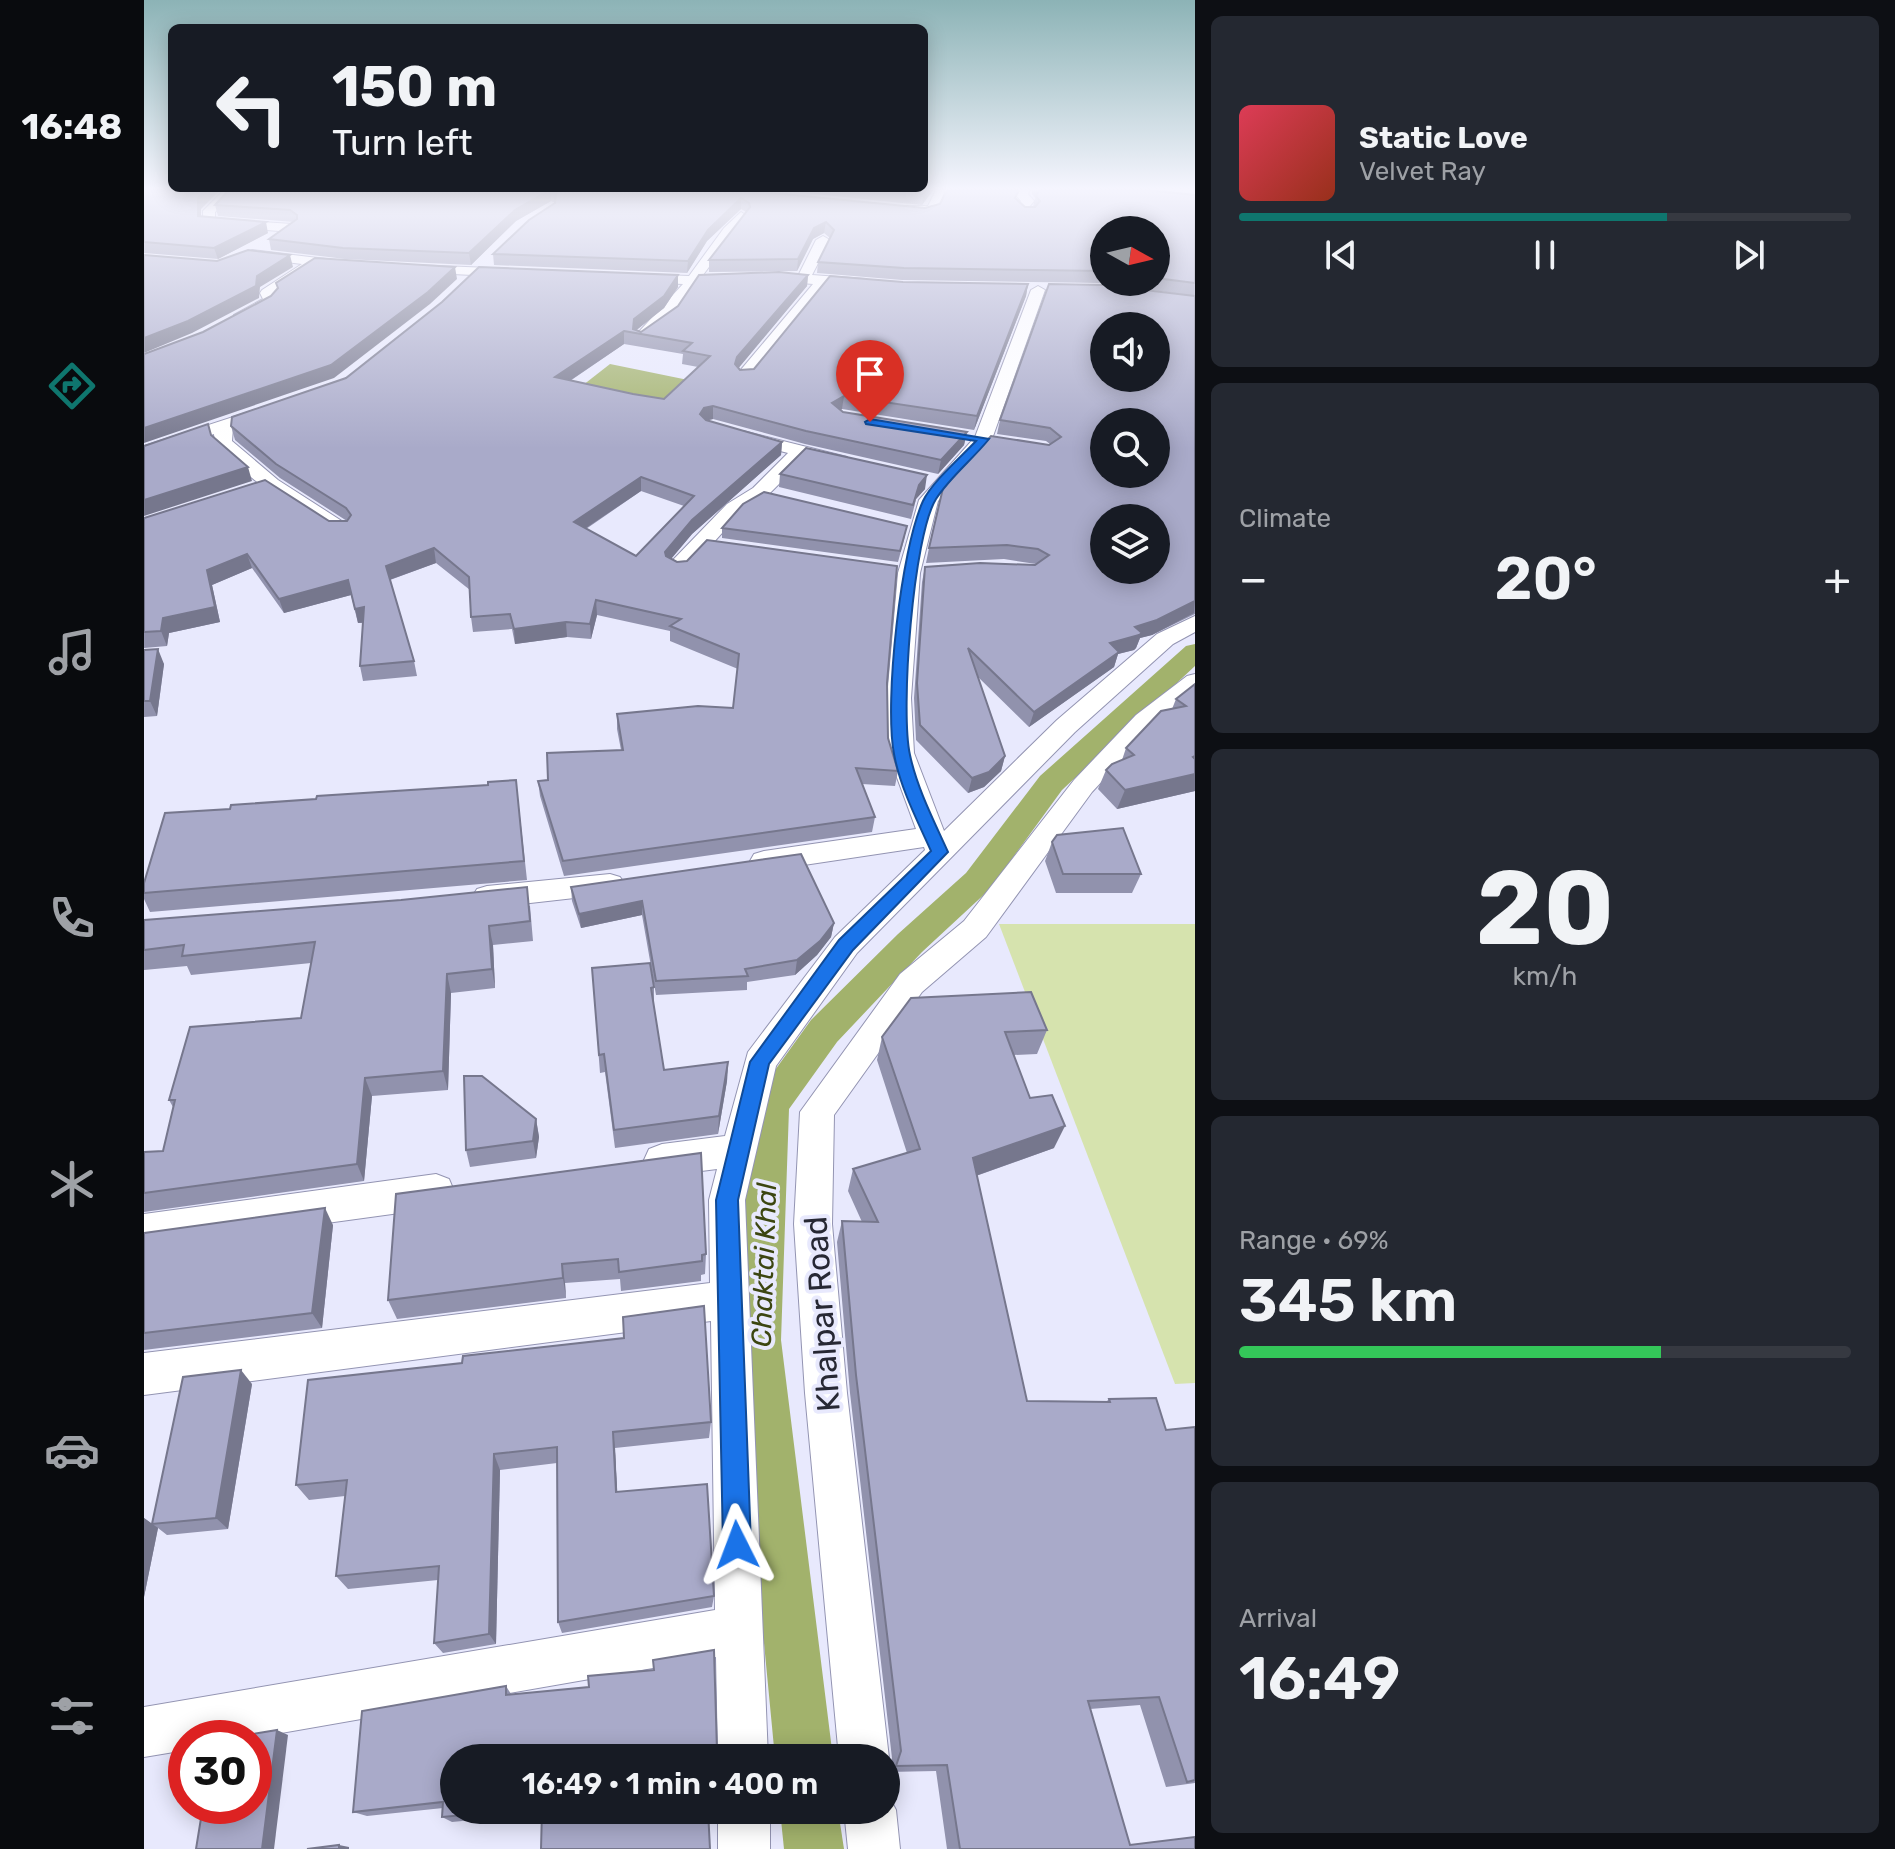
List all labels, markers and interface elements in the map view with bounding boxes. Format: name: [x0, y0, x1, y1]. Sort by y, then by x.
text: 150 m: [332, 54, 497, 120]
icon: left: [200, 56, 304, 160]
text: 16:48: [22, 105, 122, 148]
text: Static Love: [1359, 120, 1528, 156]
text: Turn left: [332, 121, 473, 164]
text: Velvet Ray: [1359, 156, 1486, 187]
north arrow: [1090, 216, 1170, 296]
map controls: [1090, 216, 1170, 584]
icon: previous: [1319, 233, 1363, 277]
icon: pause: [1523, 233, 1567, 277]
icon: next: [1727, 233, 1771, 277]
button: sound: [1090, 312, 1170, 392]
pin: [836, 340, 904, 422]
icon: arrive: [848, 352, 892, 396]
icon: directions: [44, 358, 100, 414]
button: search: [1090, 408, 1170, 488]
text: Climate: [1239, 503, 1331, 534]
button: layers: [1090, 504, 1170, 584]
text: 20°: [1494, 543, 1597, 614]
text: −: [1239, 553, 1268, 605]
text: +: [1824, 553, 1851, 605]
icon: music: [44, 624, 100, 680]
text: 20: [1476, 847, 1614, 970]
icon: phone: [44, 890, 100, 946]
text: km/h: [1513, 961, 1577, 992]
icon: climate: [44, 1156, 100, 1212]
water label: Chaktai Khal: [745, 1181, 783, 1348]
street label: Khalpar Road: [796, 1215, 848, 1413]
text: Range · 69%: [1239, 1225, 1388, 1256]
text: 345 km: [1239, 1265, 1457, 1336]
icon: car: [44, 1422, 100, 1478]
position arrow: [695, 1503, 779, 1587]
text: Arrival: [1239, 1603, 1317, 1634]
text: 16:49: [1239, 1643, 1400, 1714]
icon: filters: [44, 1688, 100, 1744]
speed limit sign: 30: [168, 1720, 272, 1824]
text: 16:49 · 1 min · 400 m: [522, 1766, 818, 1802]

